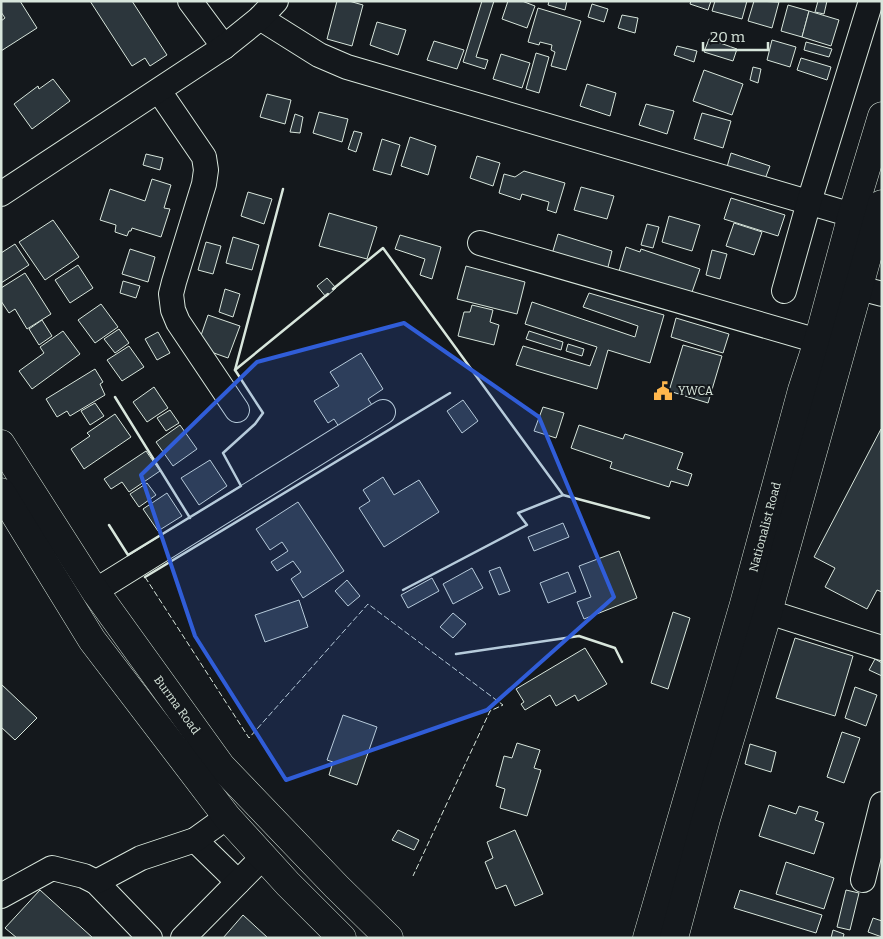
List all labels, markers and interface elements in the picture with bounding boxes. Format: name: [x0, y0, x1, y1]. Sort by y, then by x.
scale bar: [703, 20, 768, 52]
text: 20 m: [710, 28, 746, 46]
public building icon: YWCA: [652, 380, 674, 402]
place label: YWCA: [678, 384, 714, 398]
street label: Nationalist Road: [746, 480, 784, 574]
street label: Burma Road: [151, 673, 203, 737]

